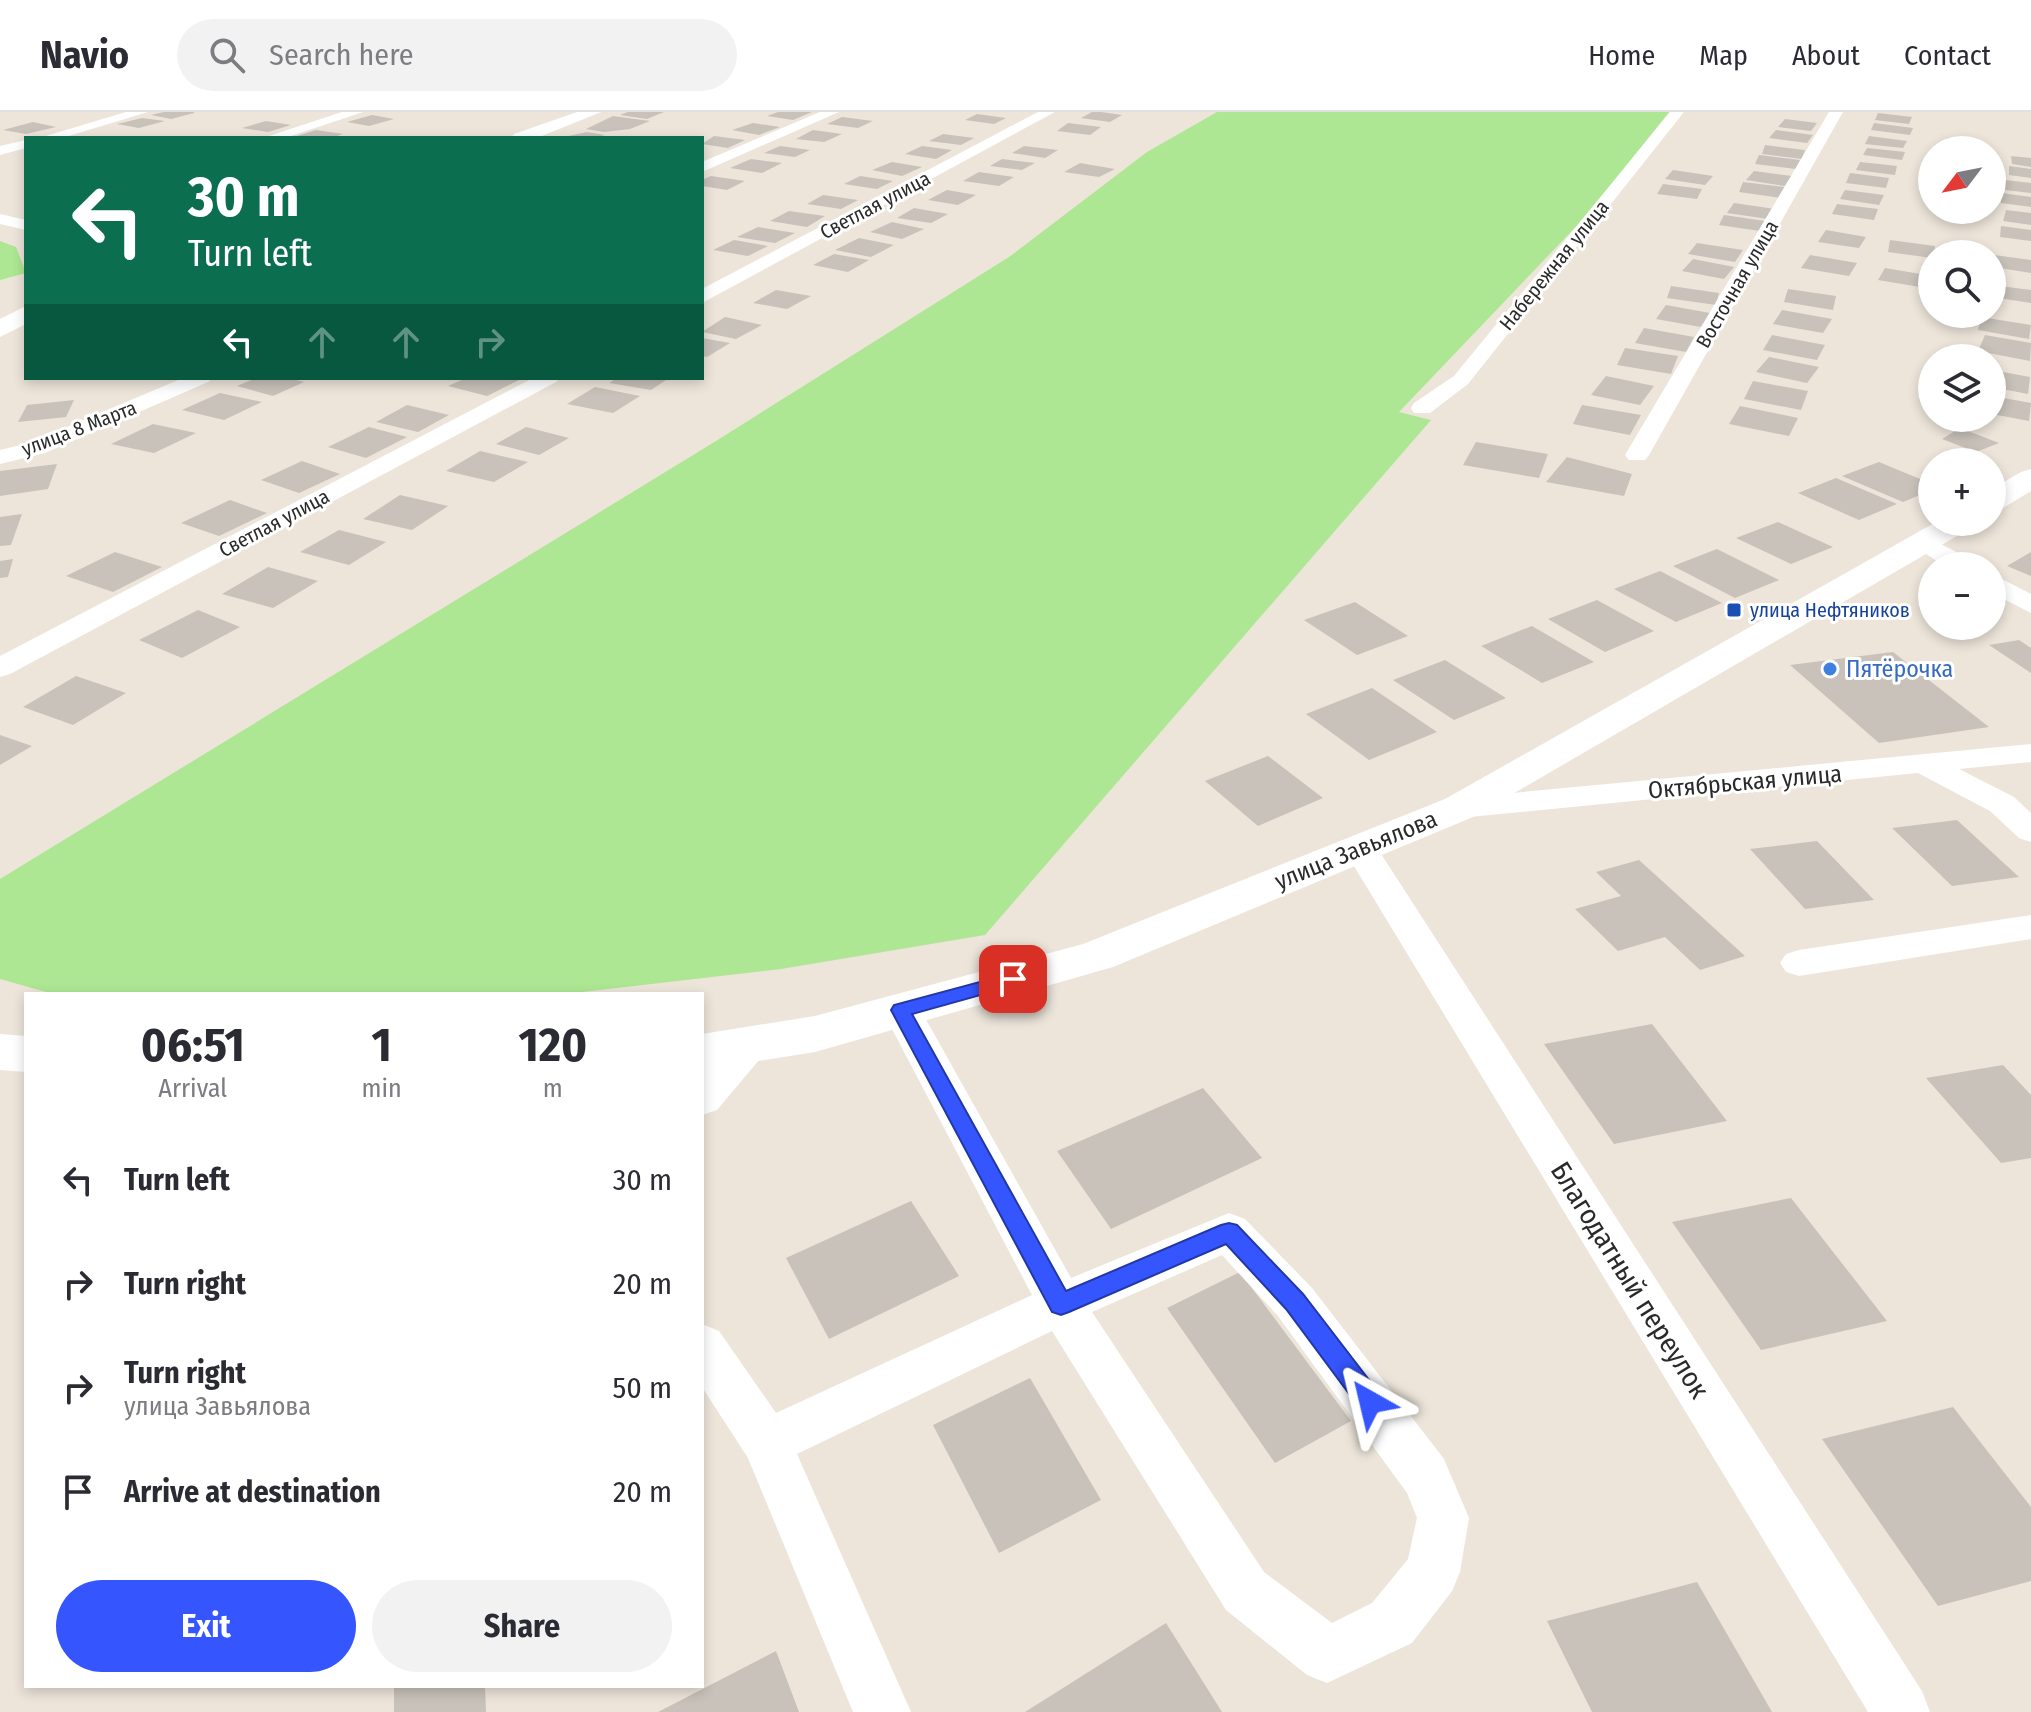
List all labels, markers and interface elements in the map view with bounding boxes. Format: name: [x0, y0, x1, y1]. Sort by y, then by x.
search box: [177, 19, 737, 91]
text: Navio: [40, 32, 129, 78]
icon: search: [205, 33, 249, 77]
text: Search here: [269, 37, 414, 73]
text: Home: [1588, 39, 1655, 72]
text: Map: [1699, 39, 1748, 72]
text: About: [1792, 39, 1860, 72]
text: Contact: [1904, 39, 1991, 72]
north arrow: [1918, 136, 2006, 224]
map controls: [1918, 136, 2006, 640]
text: 30 m: [188, 164, 299, 231]
street label: Светлая улица: [816, 166, 934, 244]
icon: left: [56, 168, 160, 272]
street label: Набережная улица: [1494, 195, 1614, 335]
street label: Восточная улица: [1691, 216, 1783, 352]
text: Turn left: [188, 232, 312, 276]
button: search: [1918, 240, 2006, 328]
icon: left: [216, 320, 260, 364]
icon: ahead: [300, 320, 344, 364]
icon: ahead: [384, 320, 428, 364]
icon: right: [468, 320, 512, 364]
button: layers: [1918, 344, 2006, 432]
street label: улица 8 Марта: [18, 395, 140, 461]
button: +: [1918, 448, 2006, 536]
street label: Светлая улица: [215, 484, 333, 562]
button: −: [1918, 552, 2006, 640]
place label: улица Нефтяников: [1750, 598, 1910, 622]
marker: улица Нефтяников: [1725, 601, 1743, 619]
place label: Пятёрочка: [1846, 655, 1953, 683]
marker: Пятёрочка: [1821, 660, 1839, 678]
street label: Октябрьская улица: [1647, 760, 1843, 804]
street label: улица Завьялова: [1271, 805, 1441, 895]
pin: [979, 945, 1047, 1013]
icon: arrive: [991, 957, 1035, 1001]
text: 06:51: [141, 1016, 245, 1074]
text: 1: [371, 1016, 392, 1074]
text: 120: [518, 1016, 587, 1074]
text: Arrival: [158, 1073, 227, 1104]
text: min: [361, 1073, 402, 1104]
text: m: [543, 1073, 563, 1104]
street label: Благодатный переулок: [1544, 1156, 1716, 1404]
icon: left: [56, 1158, 100, 1202]
text: Turn left: [124, 1162, 230, 1198]
text: 30 m: [613, 1162, 672, 1198]
icon: right: [56, 1262, 100, 1306]
text: Turn right: [124, 1266, 246, 1302]
text: 20 m: [613, 1266, 672, 1302]
text: Turn right: [124, 1355, 246, 1391]
position arrow: [1328, 1360, 1412, 1444]
icon: right: [56, 1366, 100, 1410]
text: 50 m: [612, 1370, 672, 1406]
text: улица Завьялова: [124, 1391, 311, 1422]
icon: arrive: [56, 1470, 100, 1514]
text: Arrive at destination: [124, 1474, 381, 1510]
text: 20 m: [613, 1474, 672, 1510]
button: Exit: [56, 1580, 356, 1672]
button: Share: [372, 1580, 672, 1672]

